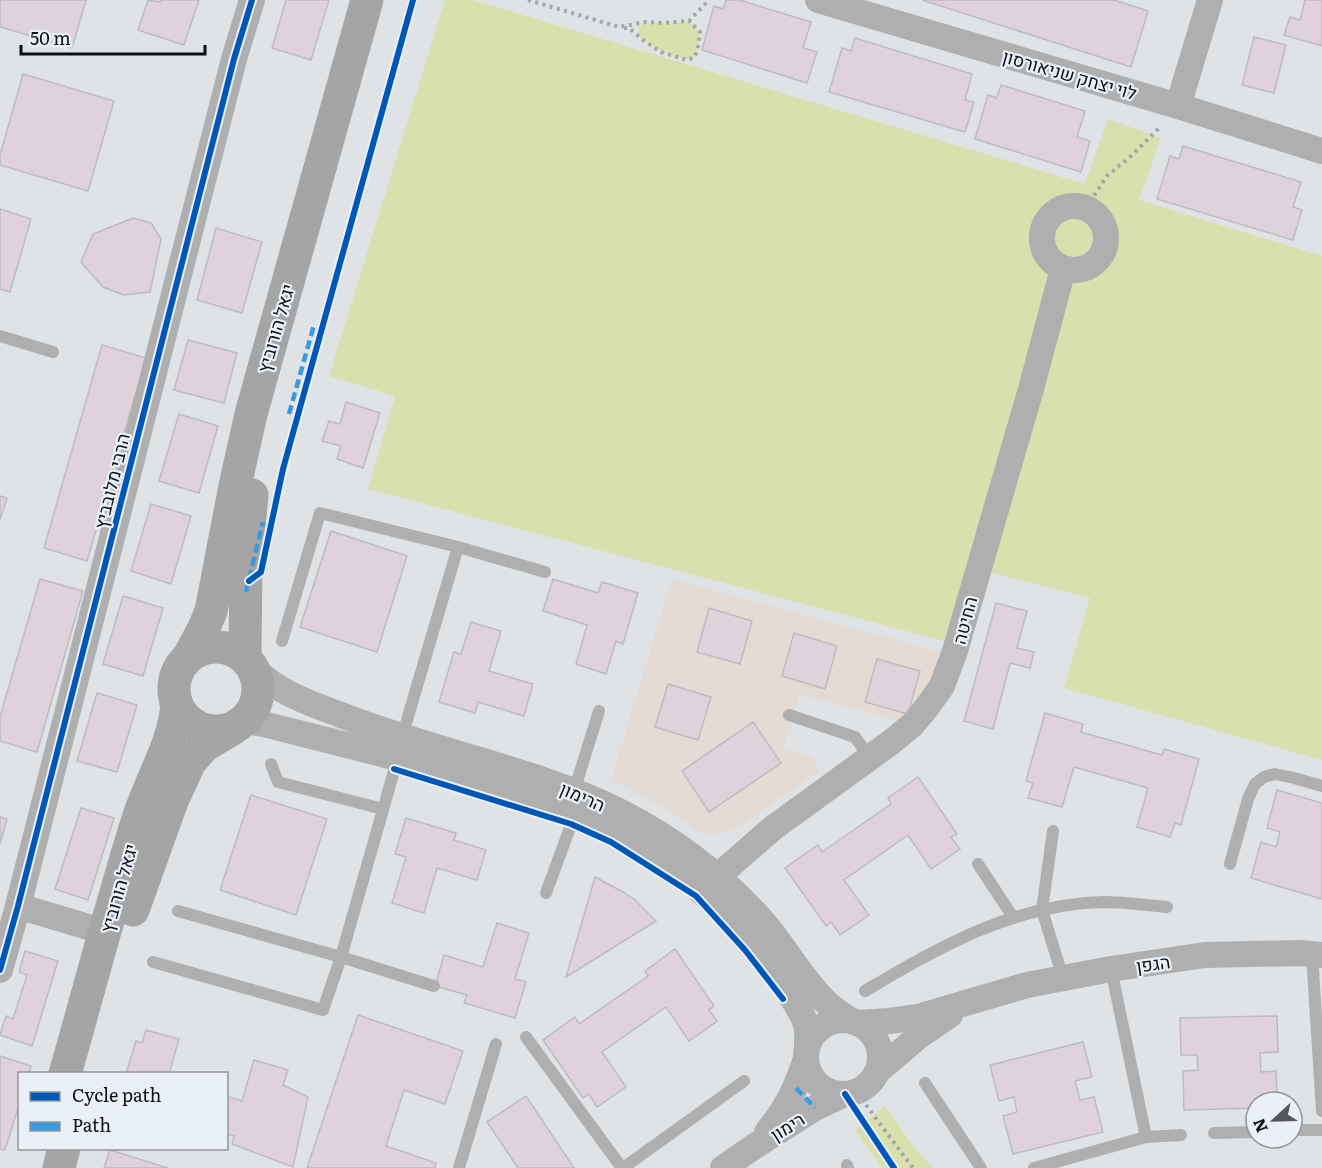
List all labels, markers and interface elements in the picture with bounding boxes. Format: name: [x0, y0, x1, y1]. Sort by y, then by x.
scale bar: [21, 18, 206, 56]
text: 50 m: [30, 24, 71, 51]
street label: לוי יצחק שניאורסון: [1000, 42, 1140, 106]
street label: יגאל הורוביץ: [249, 280, 301, 376]
street label: הרבי מלובביץ: [86, 430, 136, 532]
street label: החיטה: [945, 593, 983, 647]
street label: הרימון: [556, 774, 610, 818]
street label: יגאל הורוביץ: [92, 840, 144, 936]
street label: הגפן: [1134, 947, 1172, 979]
legend: [18, 1072, 228, 1150]
text: Cycle path: [72, 1081, 161, 1108]
north arrow: [1244, 1090, 1304, 1150]
street label: רימון: [765, 1105, 809, 1147]
text: Path: [72, 1111, 111, 1138]
text: N: [1246, 1115, 1273, 1137]

